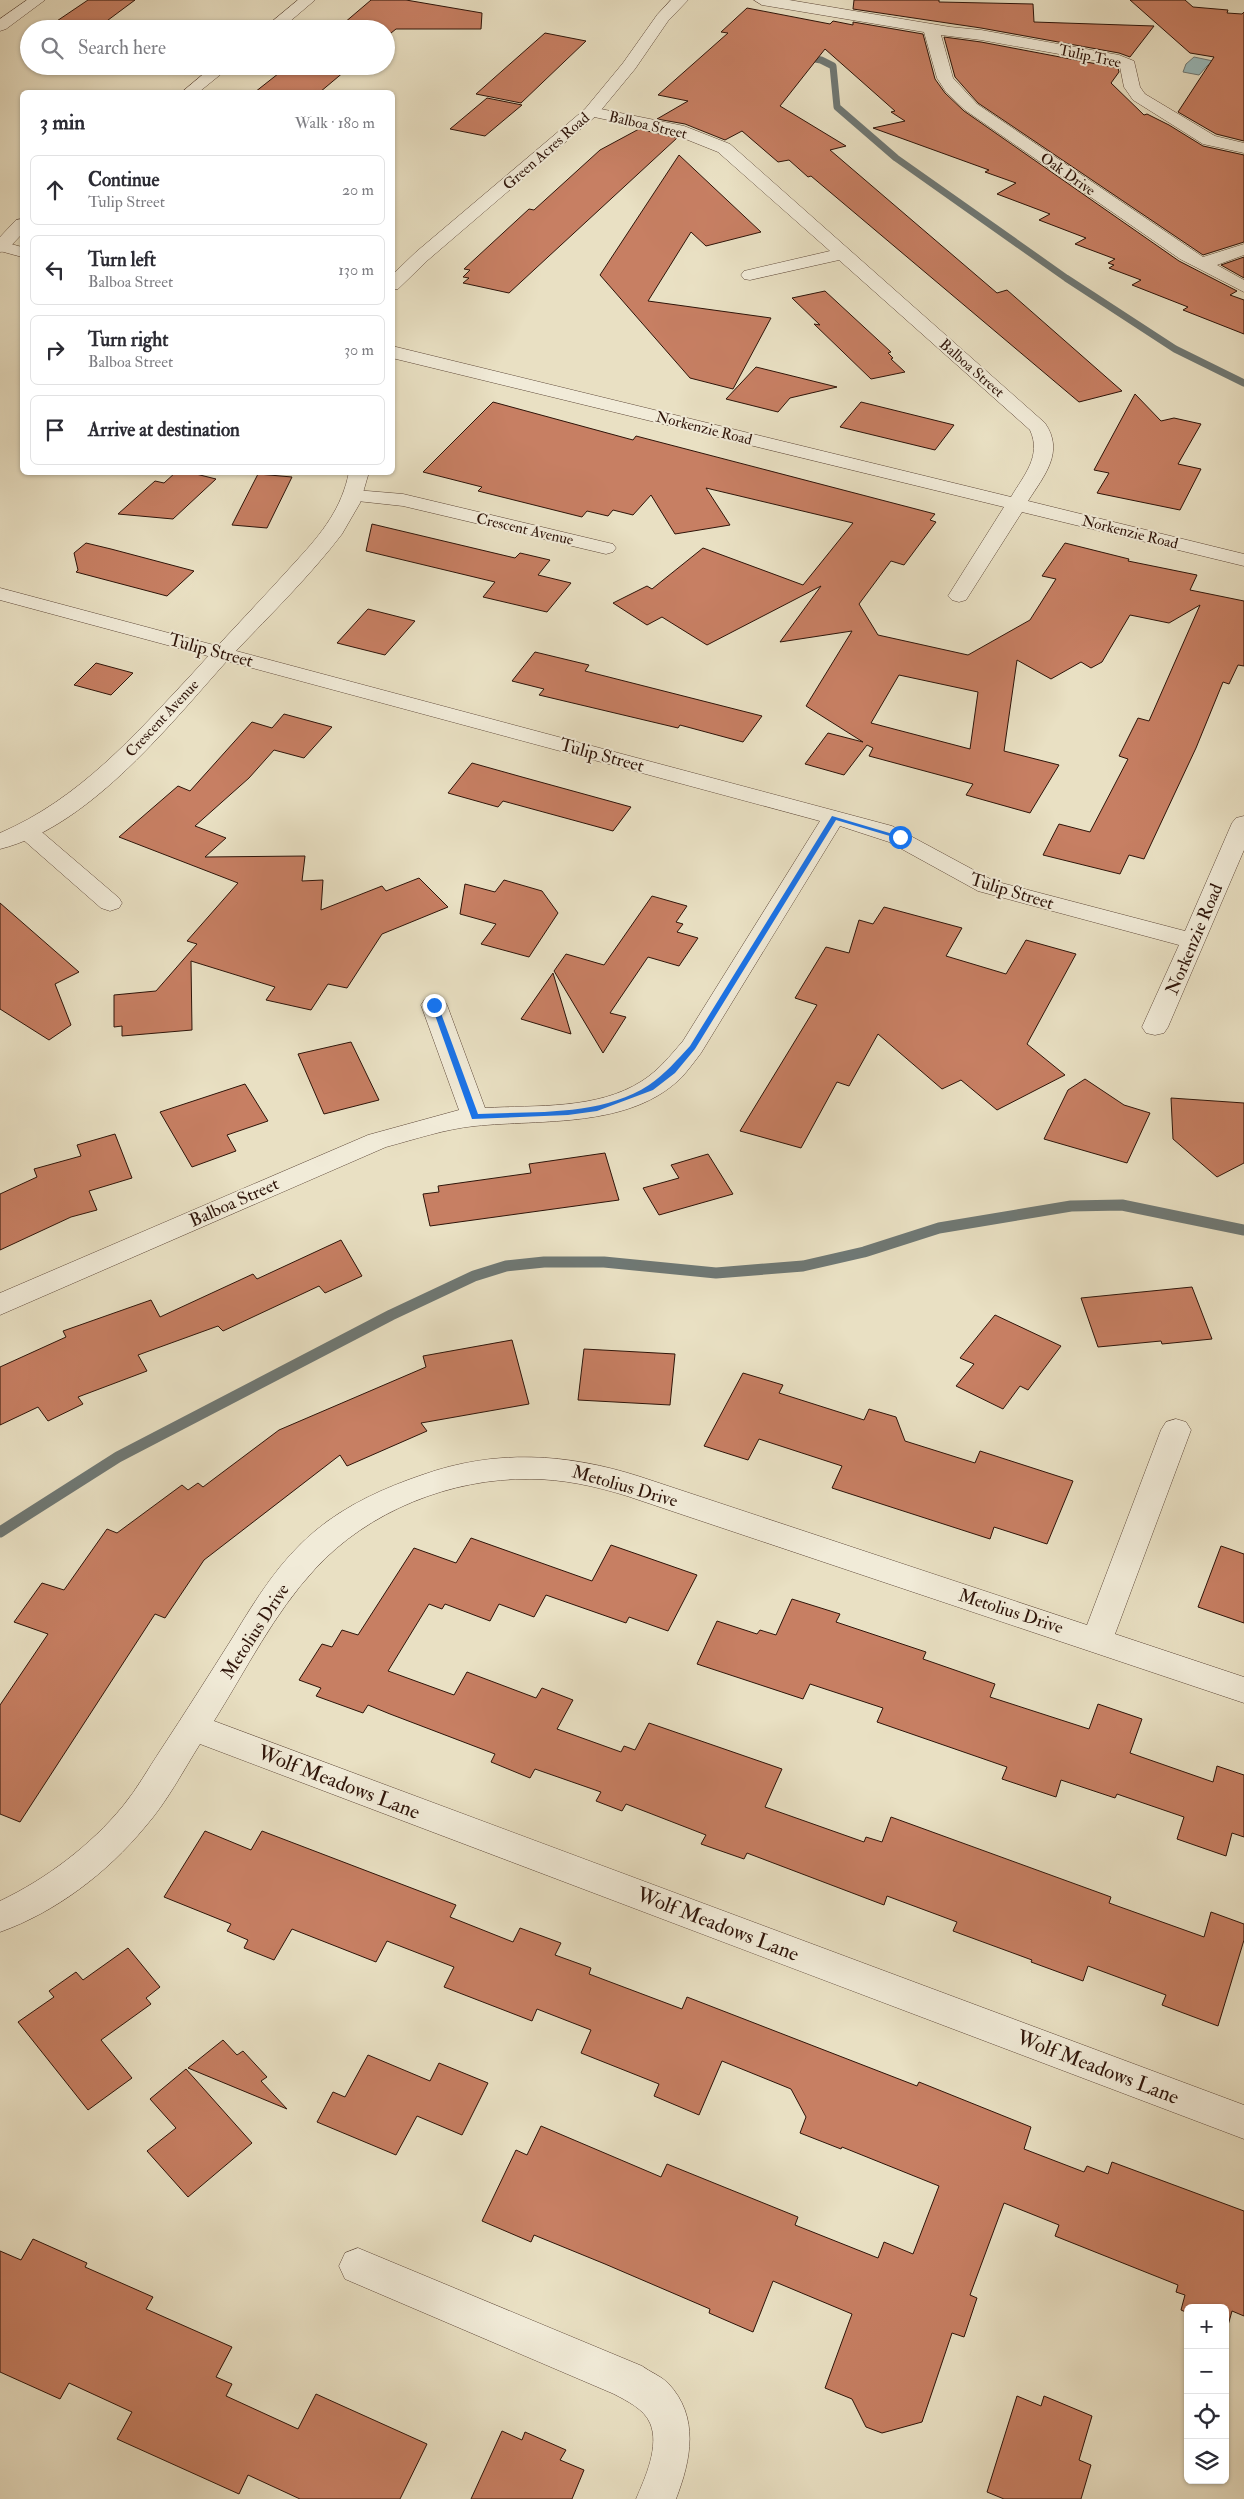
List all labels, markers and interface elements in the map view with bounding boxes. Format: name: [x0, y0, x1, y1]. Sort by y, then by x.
search box: [20, 20, 395, 75]
icon: search: [38, 34, 66, 62]
text: Search here: [78, 36, 166, 60]
street label: Tulip Tree: [1057, 41, 1123, 73]
street label: Balboa Street: [607, 107, 689, 144]
street label: Green Acres Road: [499, 108, 594, 194]
text: 3 min: [40, 109, 85, 136]
text: Walk · 180 m: [295, 113, 375, 133]
street label: Oak Drive: [1036, 149, 1099, 200]
text: Continue: [88, 168, 159, 192]
icon: ahead: [41, 176, 69, 204]
text: 20 m: [342, 180, 374, 200]
text: Tulip Street: [88, 192, 165, 212]
text: Turn left: [88, 248, 156, 272]
icon: left: [41, 256, 69, 284]
text: 130 m: [338, 260, 374, 280]
text: Balboa Street: [88, 272, 173, 292]
text: Turn right: [88, 328, 168, 352]
street label: Balboa Street: [935, 335, 1008, 402]
icon: right: [41, 336, 69, 364]
text: 30 m: [344, 340, 374, 360]
text: Balboa Street: [88, 352, 173, 372]
street label: Norkenzie Road: [654, 407, 755, 450]
icon: arrive: [41, 416, 69, 444]
text: Arrive at destination: [88, 418, 240, 442]
street label: Crescent Avenue: [474, 509, 575, 550]
street label: Norkenzie Road: [1080, 511, 1181, 554]
street label: Tulip Street: [166, 628, 256, 673]
street label: Crescent Avenue: [122, 676, 203, 761]
street label: Tulip Street: [557, 733, 647, 778]
route start: [889, 826, 912, 849]
street label: Tulip Street: [967, 868, 1057, 915]
street label: Norkenzie Road: [1161, 880, 1228, 998]
route end: [423, 994, 446, 1017]
street label: Balboa Street: [186, 1172, 283, 1232]
street label: Metolius Drive: [569, 1460, 681, 1513]
street label: Metolius Drive: [216, 1579, 295, 1683]
street label: Metolius Drive: [956, 1584, 1067, 1639]
street label: Wolf Meadows Lane: [253, 1739, 424, 1826]
street label: Wolf Meadows Lane: [632, 1881, 803, 1968]
street label: Wolf Meadows Lane: [1012, 2024, 1183, 2111]
map controls: [1184, 2304, 1229, 2484]
button: +: [1184, 2304, 1229, 2349]
button: −: [1184, 2349, 1229, 2394]
button: locate: [1184, 2394, 1229, 2439]
button: layers: [1184, 2439, 1229, 2484]

